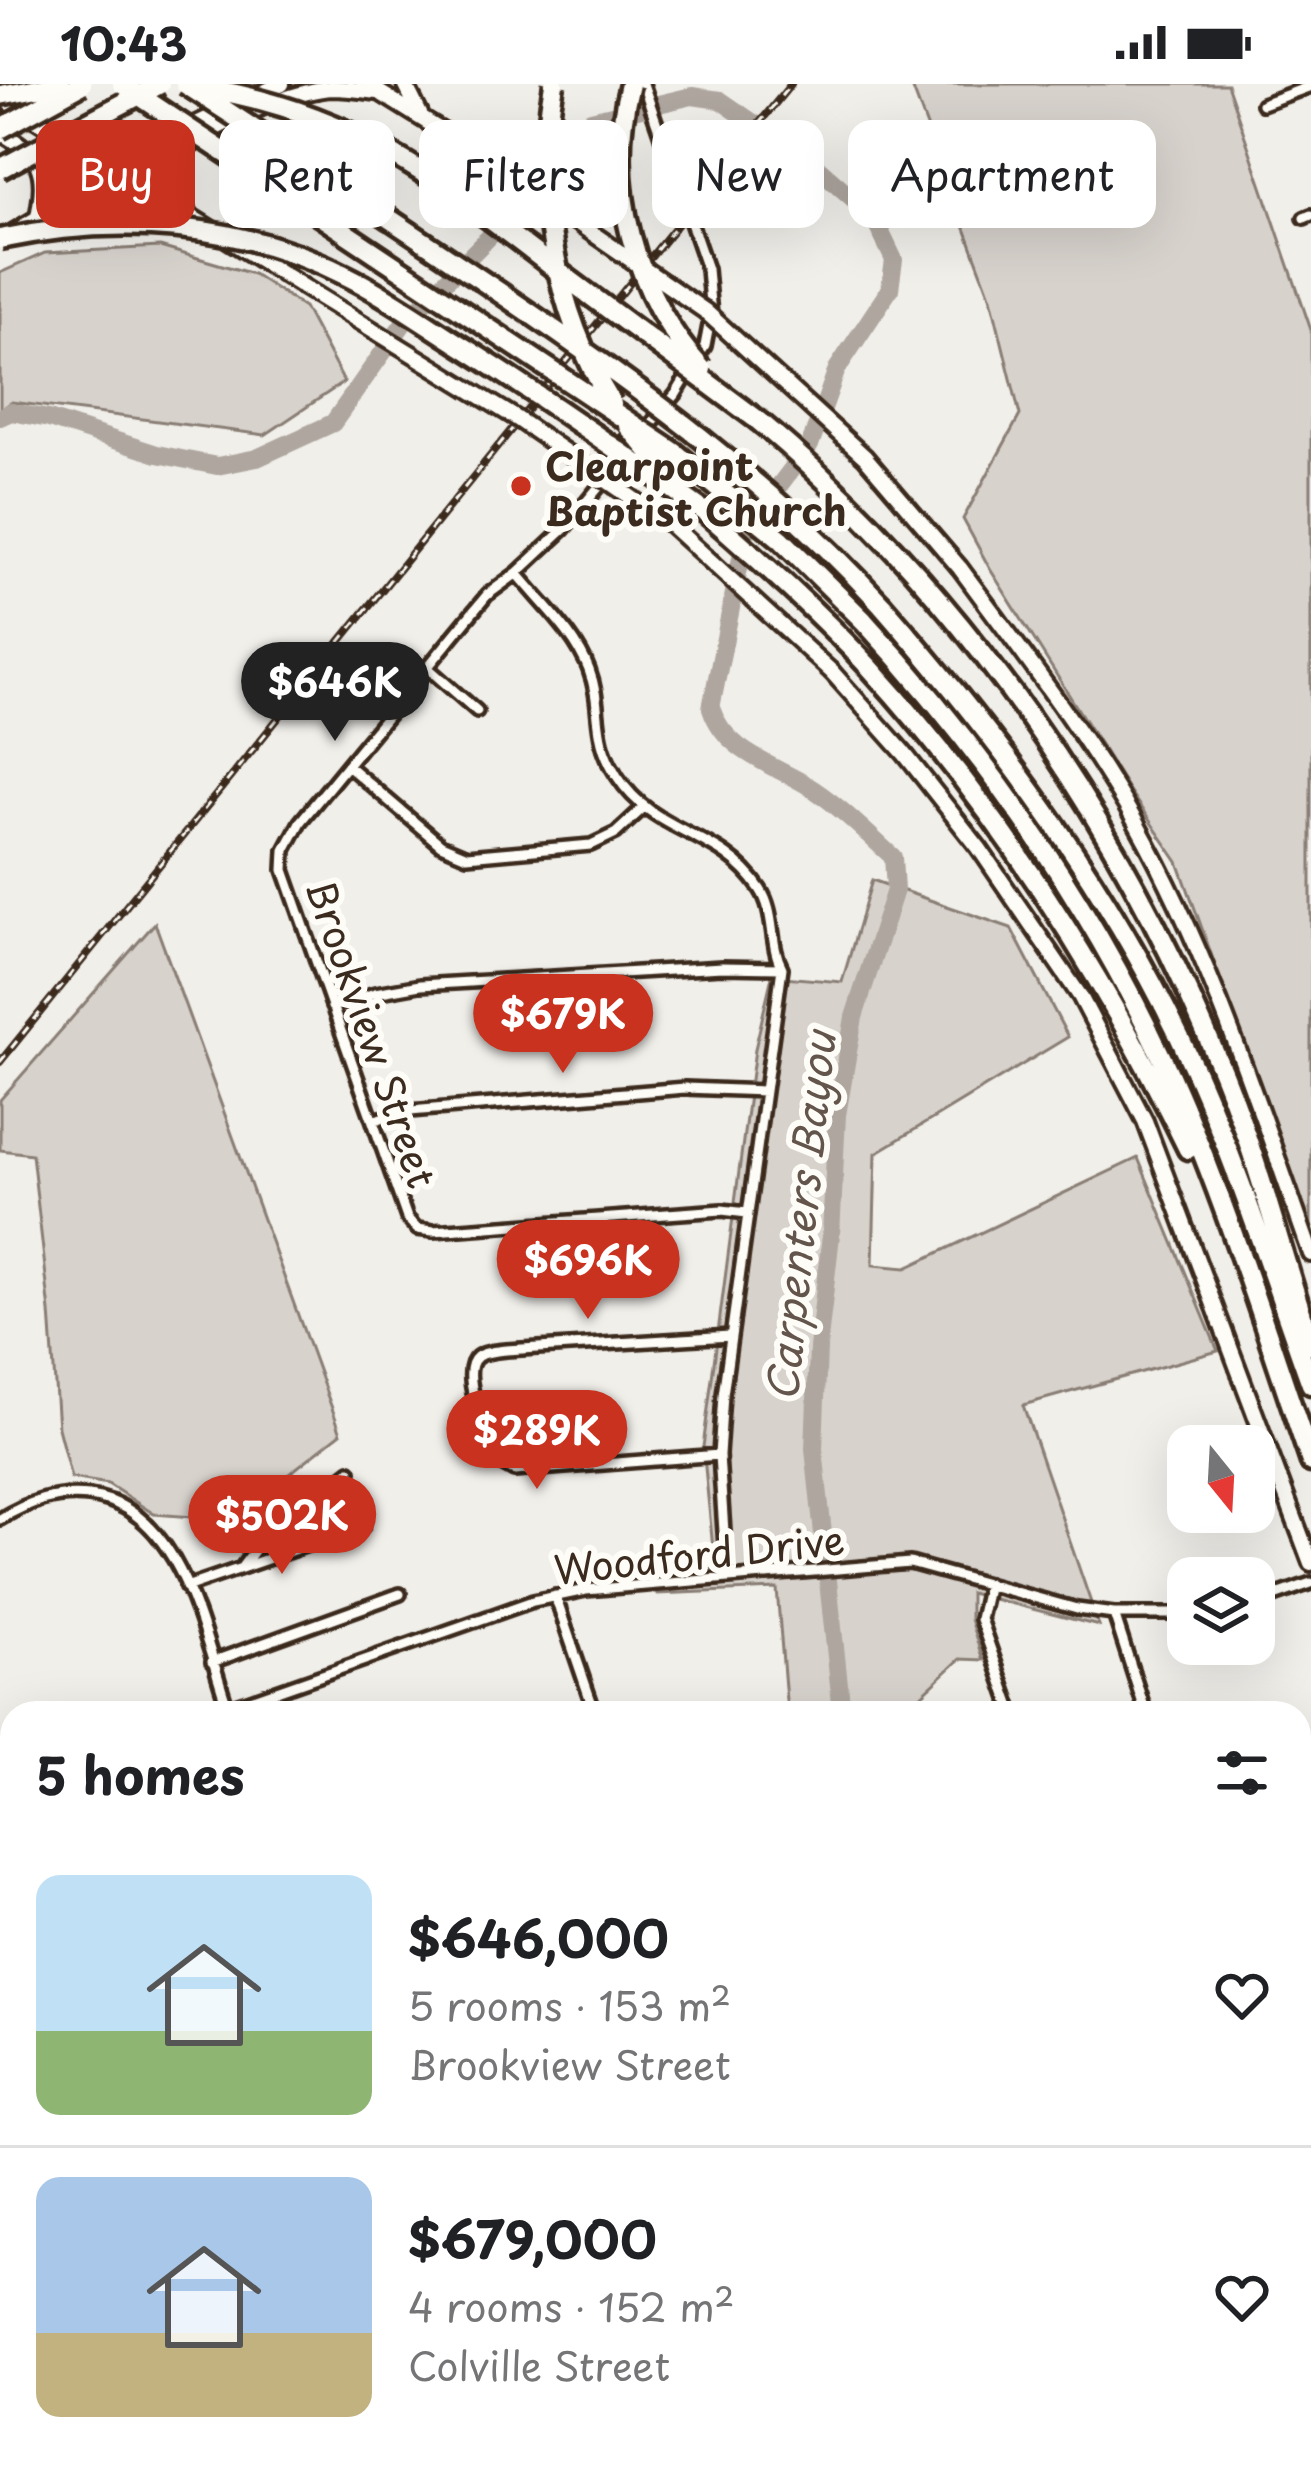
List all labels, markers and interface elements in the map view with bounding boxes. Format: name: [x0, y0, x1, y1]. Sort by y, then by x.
text: 10:43: [60, 8, 188, 76]
chip: Buy: [36, 120, 195, 228]
chip: Rent: [219, 120, 395, 228]
chip: Filters: [419, 120, 628, 228]
chip: New: [652, 120, 824, 228]
chip: Apartment: [848, 120, 1156, 228]
place label: Clearpoint Baptist Church: [545, 435, 847, 539]
marker: Clearpoint Baptist Church: [508, 473, 534, 499]
pin: $646K: [251, 642, 419, 744]
text: $646K: [268, 651, 402, 710]
street label: Brookview Street: [293, 871, 453, 1195]
pin: $679K: [479, 974, 647, 1076]
text: $679K: [500, 983, 626, 1042]
water label: Carpenters Bayou: [748, 1025, 850, 1404]
pin: $696K: [504, 1220, 672, 1322]
text: $696K: [524, 1229, 652, 1288]
pin: $289K: [453, 1390, 621, 1492]
text: $289K: [473, 1399, 601, 1458]
north arrow: [1167, 1425, 1275, 1533]
map controls: [1167, 1425, 1275, 1665]
pin: $502K: [198, 1475, 366, 1577]
text: $502K: [215, 1484, 349, 1543]
street label: Woodford Drive: [551, 1508, 847, 1598]
button: layers: [1167, 1557, 1275, 1665]
text: 5 homes: [36, 1735, 245, 1812]
icon: filters: [1209, 1740, 1275, 1806]
text: $646,000: [408, 1898, 669, 1975]
icon: home: [132, 1923, 276, 2067]
icon: heart: [1209, 1962, 1275, 2028]
text: 5 rooms · 153 m²: [408, 1975, 731, 2034]
text: Brookview Street: [408, 2034, 731, 2093]
text: $679,000: [408, 2199, 657, 2276]
icon: home: [132, 2225, 276, 2369]
icon: heart: [1209, 2264, 1275, 2330]
text: 4 rooms · 152 m²: [408, 2276, 735, 2335]
text: Colville Street: [408, 2335, 670, 2394]

